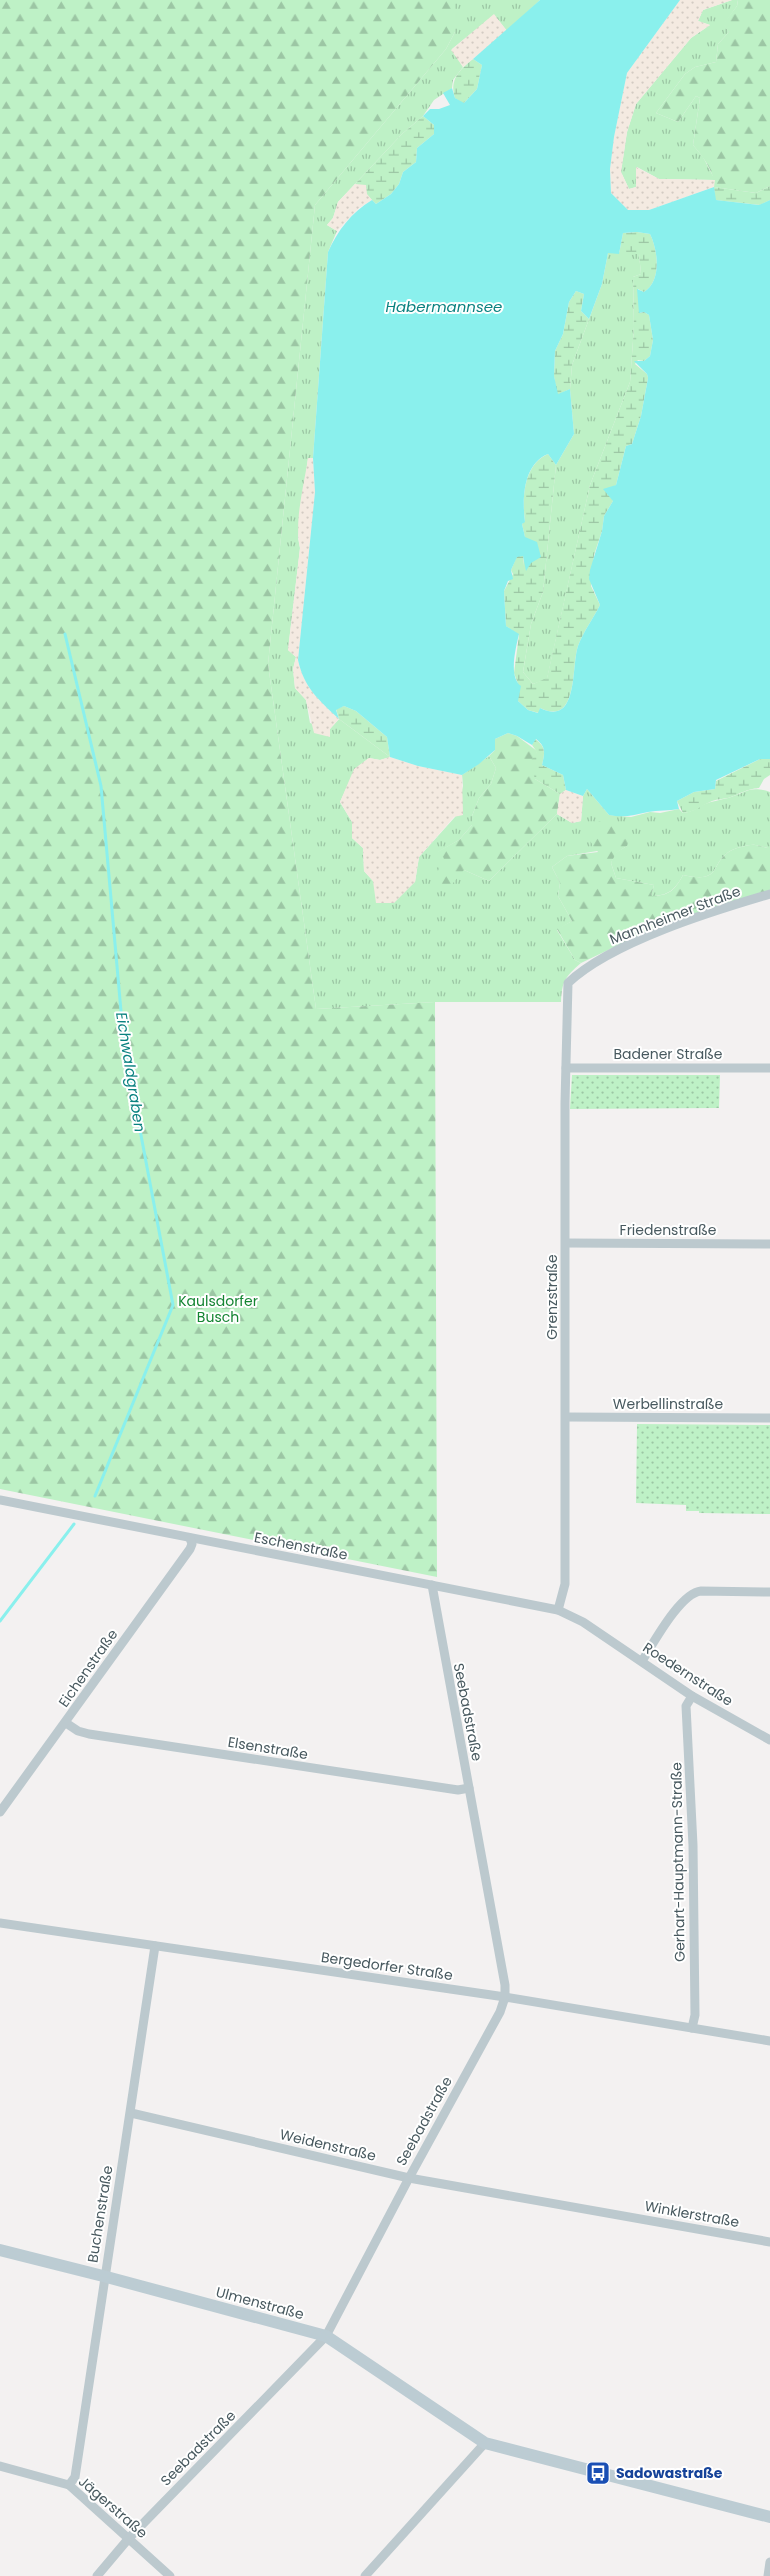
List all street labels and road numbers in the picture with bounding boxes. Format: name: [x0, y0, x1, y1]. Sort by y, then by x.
street label: Mannheimer Straße: [607, 881, 744, 949]
street label: Badener Straße: [613, 1044, 723, 1064]
street label: Friedenstraße: [620, 1220, 717, 1240]
street label: Grenzstraße: [542, 1254, 562, 1340]
street label: Werbellinstraße: [613, 1394, 723, 1414]
street label: Eschenstraße: [253, 1527, 350, 1565]
street label: Eichenstraße: [54, 1625, 122, 1711]
street label: Roedernstraße: [639, 1637, 737, 1711]
street label: Seebadstraße: [449, 1661, 487, 1763]
street label: Elsenstraße: [226, 1732, 310, 1764]
street label: Gerhart-Hauptmann-Straße: [666, 1762, 690, 1962]
street label: Bergedorfer Straße: [320, 1947, 454, 1985]
street label: Seebadstraße: [391, 2072, 457, 2169]
street label: Weidenstraße: [278, 2124, 378, 2166]
street label: Buchenstraße: [82, 2164, 118, 2264]
street label: Winklerstraße: [643, 2196, 741, 2232]
street label: Ulmenstraße: [214, 2282, 306, 2324]
street label: Seebadstraße: [156, 2406, 240, 2490]
street label: Jägerstraße: [74, 2471, 152, 2543]

